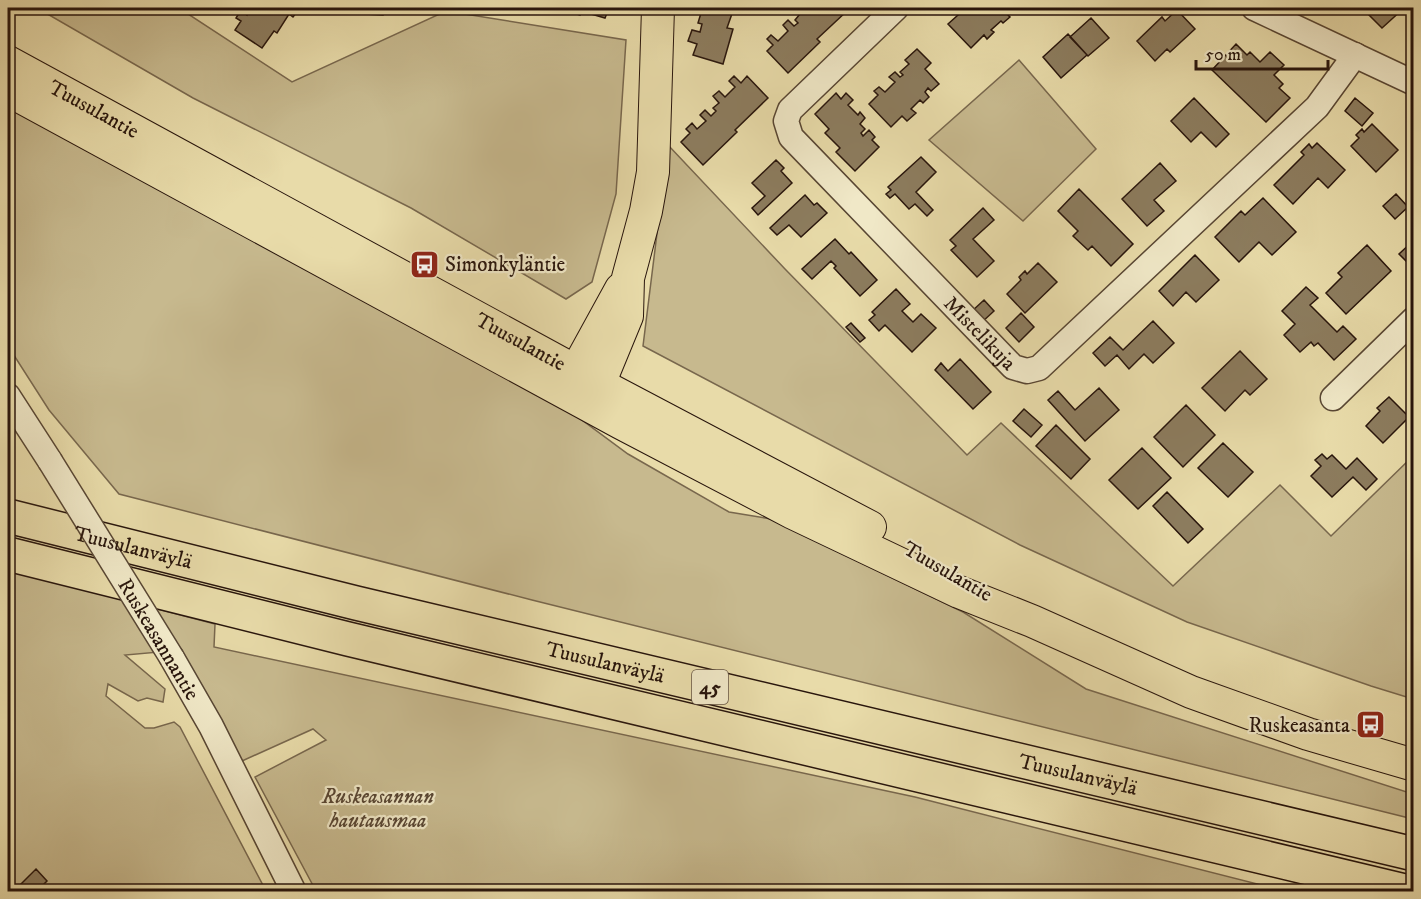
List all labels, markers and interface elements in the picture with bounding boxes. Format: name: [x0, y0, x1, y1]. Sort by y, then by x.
scale bar: [1196, 33, 1328, 71]
text: 50 m: [1205, 44, 1241, 66]
street label: Tuusulantie: [44, 75, 143, 145]
bus stop icon: Simonkyläntie: [408, 248, 440, 280]
place label: Simonkyläntie: [445, 252, 566, 278]
street label: Mistelikuja: [938, 291, 1021, 376]
street label: Tuusulantie: [471, 307, 570, 377]
street label: Tuusulanväylä: [71, 521, 195, 576]
street label: Tuusulantie: [898, 536, 997, 608]
street label: Ruskeasannantie: [112, 574, 205, 705]
street label: Tuusulanväylä: [543, 637, 667, 690]
road number: 45: [692, 670, 728, 704]
bus stop icon: Ruskeasanta: [1355, 709, 1387, 741]
place label: Ruskeasanta: [1249, 713, 1350, 739]
street label: Tuusulanväylä: [1016, 749, 1140, 802]
park label: Ruskeasannan hautausmaa: [321, 784, 434, 834]

